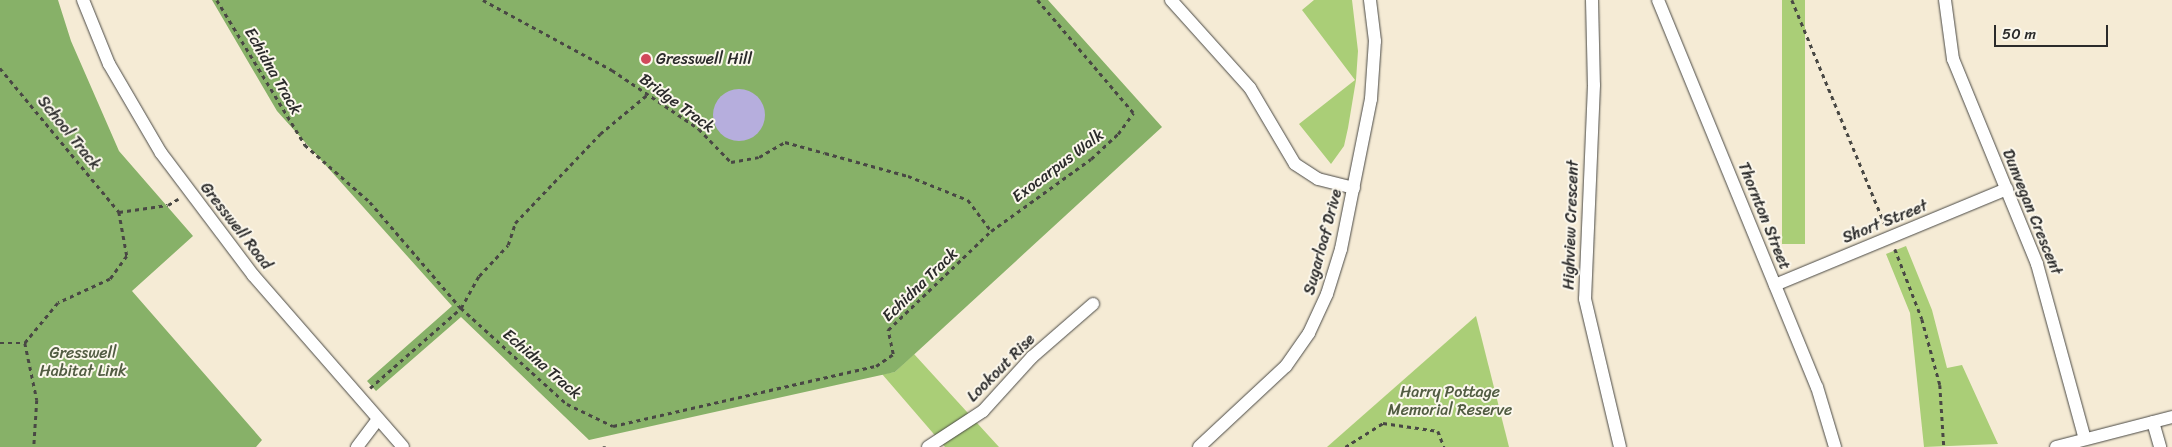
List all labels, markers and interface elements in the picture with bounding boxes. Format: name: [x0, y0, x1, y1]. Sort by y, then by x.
scale bar: [1997, 15, 2111, 47]
text: 50 m: [2002, 21, 2036, 47]
street label: Echidna Track: [240, 24, 306, 118]
place label: Gresswell Hill: [656, 49, 752, 69]
marker: Gresswell Hill: [640, 53, 652, 65]
street label: Bridge Track: [636, 69, 718, 137]
street label: School Track: [33, 92, 105, 174]
street label: Exocarpus Walk: [1008, 125, 1108, 207]
street label: Dunvegan Crescent: [1998, 146, 2066, 278]
street label: Highview Crescent: [1559, 159, 1583, 291]
street label: Thornton Street: [1734, 159, 1794, 273]
street label: Gresswell Road: [196, 179, 276, 273]
street label: Sugarloaf Drive: [1300, 187, 1346, 297]
street label: Short Street: [1840, 196, 1930, 248]
street label: Echidna Track: [878, 244, 962, 326]
street label: Echidna Track: [499, 325, 585, 403]
street label: Lookout Rise: [963, 330, 1039, 406]
park label: Gresswell Habitat Link: [39, 343, 127, 381]
park label: Harry Pottage Memorial Reserve: [1388, 382, 1512, 420]

